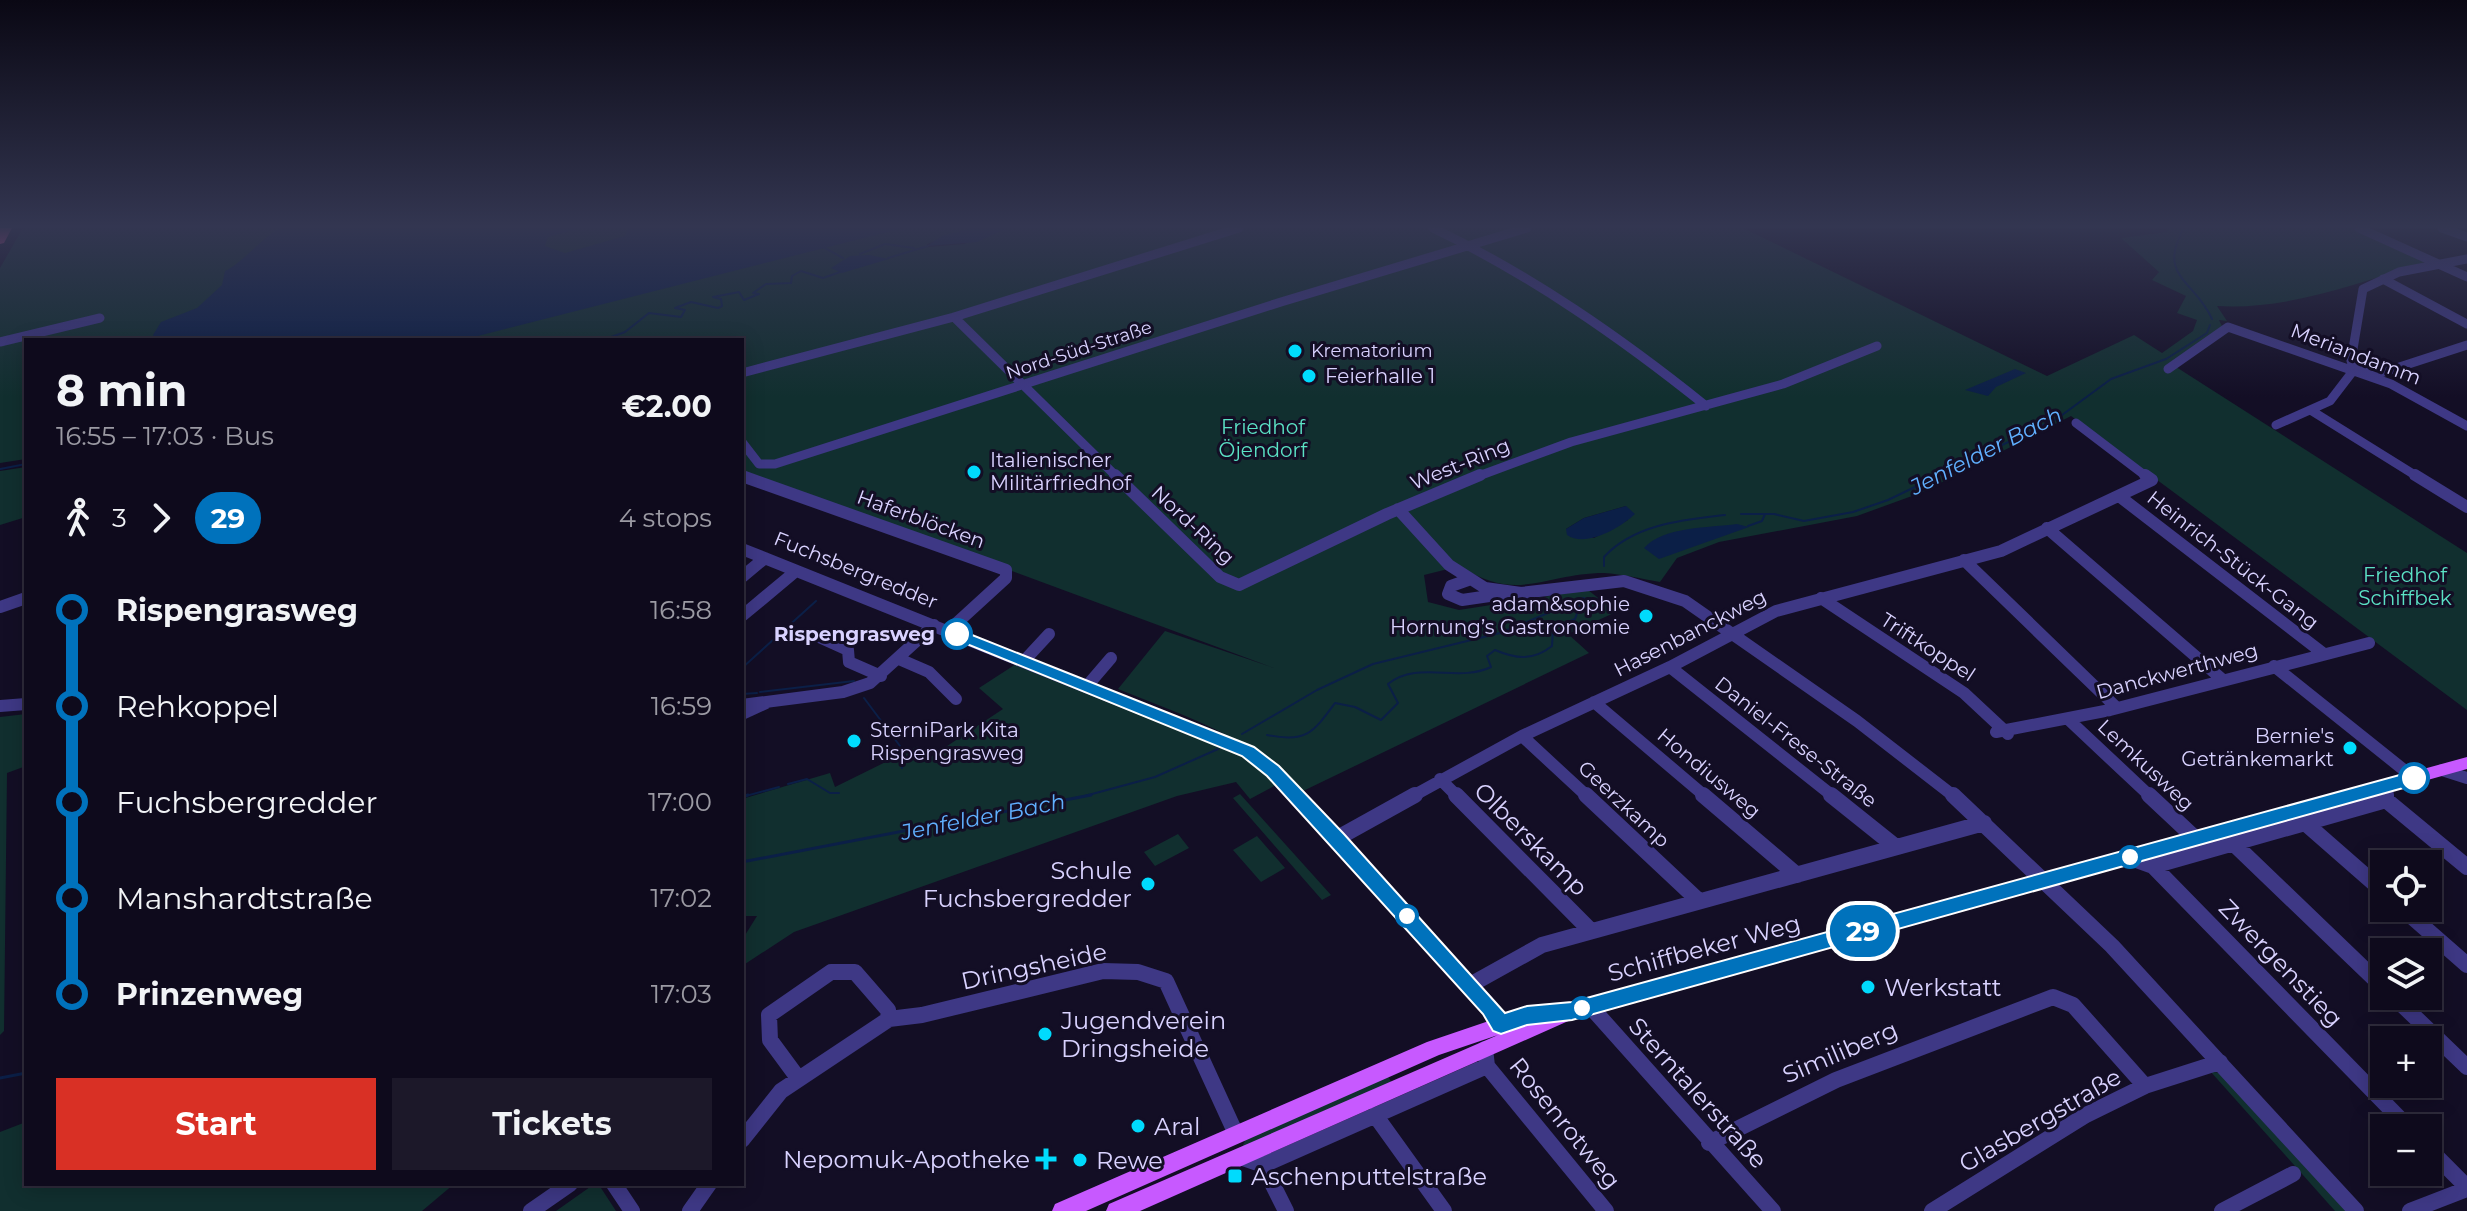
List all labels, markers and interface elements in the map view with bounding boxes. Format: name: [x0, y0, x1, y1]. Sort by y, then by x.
street label: Nord-Süd-Straße: [1003, 316, 1155, 384]
street label: Meriandamm: [2287, 318, 2425, 390]
place label: Krematorium: [1311, 340, 1433, 362]
marker: Krematorium: [1286, 342, 1304, 360]
text: 8 min: [56, 363, 187, 417]
place label: Feierhalle 1: [1325, 364, 1435, 388]
marker: Feierhalle 1: [1300, 367, 1318, 385]
text: €2.00: [622, 388, 712, 425]
water label: Jenfelder Bach: [1905, 401, 2066, 501]
park label: Friedhof Öjendorf: [1219, 415, 1309, 462]
text: 16:55 – 17:03 · Bus: [56, 420, 274, 452]
street label: West-Ring: [1407, 433, 1513, 495]
place label: Italienischer Militärfriedhof: [990, 448, 1132, 495]
marker: Italienischer Militärfriedhof: [965, 463, 983, 481]
street label: Nord-Ring: [1146, 480, 1240, 570]
street label: Haferblöcken: [854, 485, 988, 553]
street label: Heinrich-Stück-Gang: [2142, 486, 2324, 634]
icon: walk: [56, 496, 100, 540]
icon: forward: [139, 496, 183, 540]
text: 29: [211, 501, 245, 535]
text: 3: [112, 502, 127, 534]
text: 4 stops: [619, 502, 712, 534]
street label: Fuchsbergredder: [771, 526, 941, 614]
park label: Friedhof Schiffbek: [2358, 563, 2452, 610]
street label: Hasenbanckweg: [1610, 584, 1770, 682]
text: Rispengrasweg: [116, 592, 358, 629]
place label: adam&sophie Hornung’s Gastronomie: [1390, 592, 1630, 639]
text: 16:58: [650, 594, 712, 626]
marker: adam&sophie Hornung’s Gastronomie: [1637, 607, 1655, 625]
street label: Triftkoppel: [1876, 608, 1980, 686]
marker: Rispengrasweg: [942, 619, 972, 649]
place label: Rispengrasweg: [774, 622, 935, 646]
street label: Danckwerthweg: [2093, 638, 2261, 704]
street label: Daniel-Frese-Straße: [1710, 671, 1882, 813]
text: Rehkoppel: [116, 688, 279, 725]
text: 16:59: [651, 690, 712, 722]
street label: Lemkusweg: [2093, 714, 2199, 816]
place label: SterniPark Kita Rispengrasweg: [870, 718, 1024, 765]
street label: Hondiusweg: [1653, 723, 1765, 823]
place label: Bernie's Getränkemarkt: [2181, 724, 2334, 771]
marker: SterniPark Kita Rispengrasweg: [845, 732, 863, 750]
marker: Bernie's Getränkemarkt: [2341, 739, 2359, 757]
street label: Geerzkamp: [1573, 756, 1675, 852]
unlabelled marker: [2399, 763, 2429, 793]
street label: Olberskamp: [1468, 776, 1594, 902]
text: Fuchsbergredder: [116, 784, 377, 821]
text: 17:00: [648, 786, 712, 818]
water label: Jenfelder Bach: [898, 788, 1067, 846]
unlabelled marker: [2119, 846, 2141, 868]
map controls: [2370, 850, 2442, 1186]
button: locate: [2370, 850, 2442, 922]
place label: Schule Fuchsbergredder: [923, 856, 1132, 913]
marker: Schule Fuchsbergredder: [1139, 875, 1157, 893]
text: Manshardtstraße: [116, 880, 373, 917]
text: 17:02: [650, 882, 712, 914]
street label: Zwergenstieg: [2213, 893, 2349, 1033]
unlabelled marker: [1396, 905, 1418, 927]
line badge: 29: [1827, 905, 1899, 957]
street label: Schiffbeker Weg: [1604, 908, 1804, 988]
text: 29: [1846, 914, 1880, 948]
street label: Dringsheide: [959, 936, 1109, 996]
button: layers: [2370, 938, 2442, 1010]
place label: Werkstatt: [1884, 973, 2002, 1002]
text: Prinzenweg: [116, 976, 303, 1013]
text: 17:03: [651, 978, 712, 1010]
marker: Werkstatt: [1859, 978, 1877, 996]
unlabelled marker: [1571, 997, 1593, 1019]
place label: Jugendverein Dringsheide: [1060, 1006, 1226, 1063]
street label: Sterntalerstraße: [1623, 1012, 1773, 1174]
street label: Similiberg: [1778, 1015, 1902, 1089]
marker: Jugendverein Dringsheide: [1036, 1025, 1054, 1043]
button: +: [2370, 1026, 2442, 1098]
street label: Rosenrotweg: [1503, 1052, 1627, 1194]
street label: Glasbergstraße: [1954, 1062, 2126, 1178]
button: Start: [56, 1078, 376, 1170]
button: Tickets: [392, 1078, 712, 1170]
place label: Aral: [1154, 1112, 1200, 1141]
button: −: [2370, 1114, 2442, 1186]
marker: Aral: [1129, 1117, 1147, 1135]
place label: Nepomuk-Apotheke: [783, 1145, 1030, 1174]
place label: Rewe: [1096, 1146, 1163, 1175]
marker: Nepomuk-Apotheke: [1037, 1150, 1055, 1168]
marker: Rewe: [1071, 1151, 1089, 1169]
place label: Aschenputtelstraße: [1251, 1162, 1487, 1191]
marker: Aschenputtelstraße: [1226, 1167, 1244, 1185]

